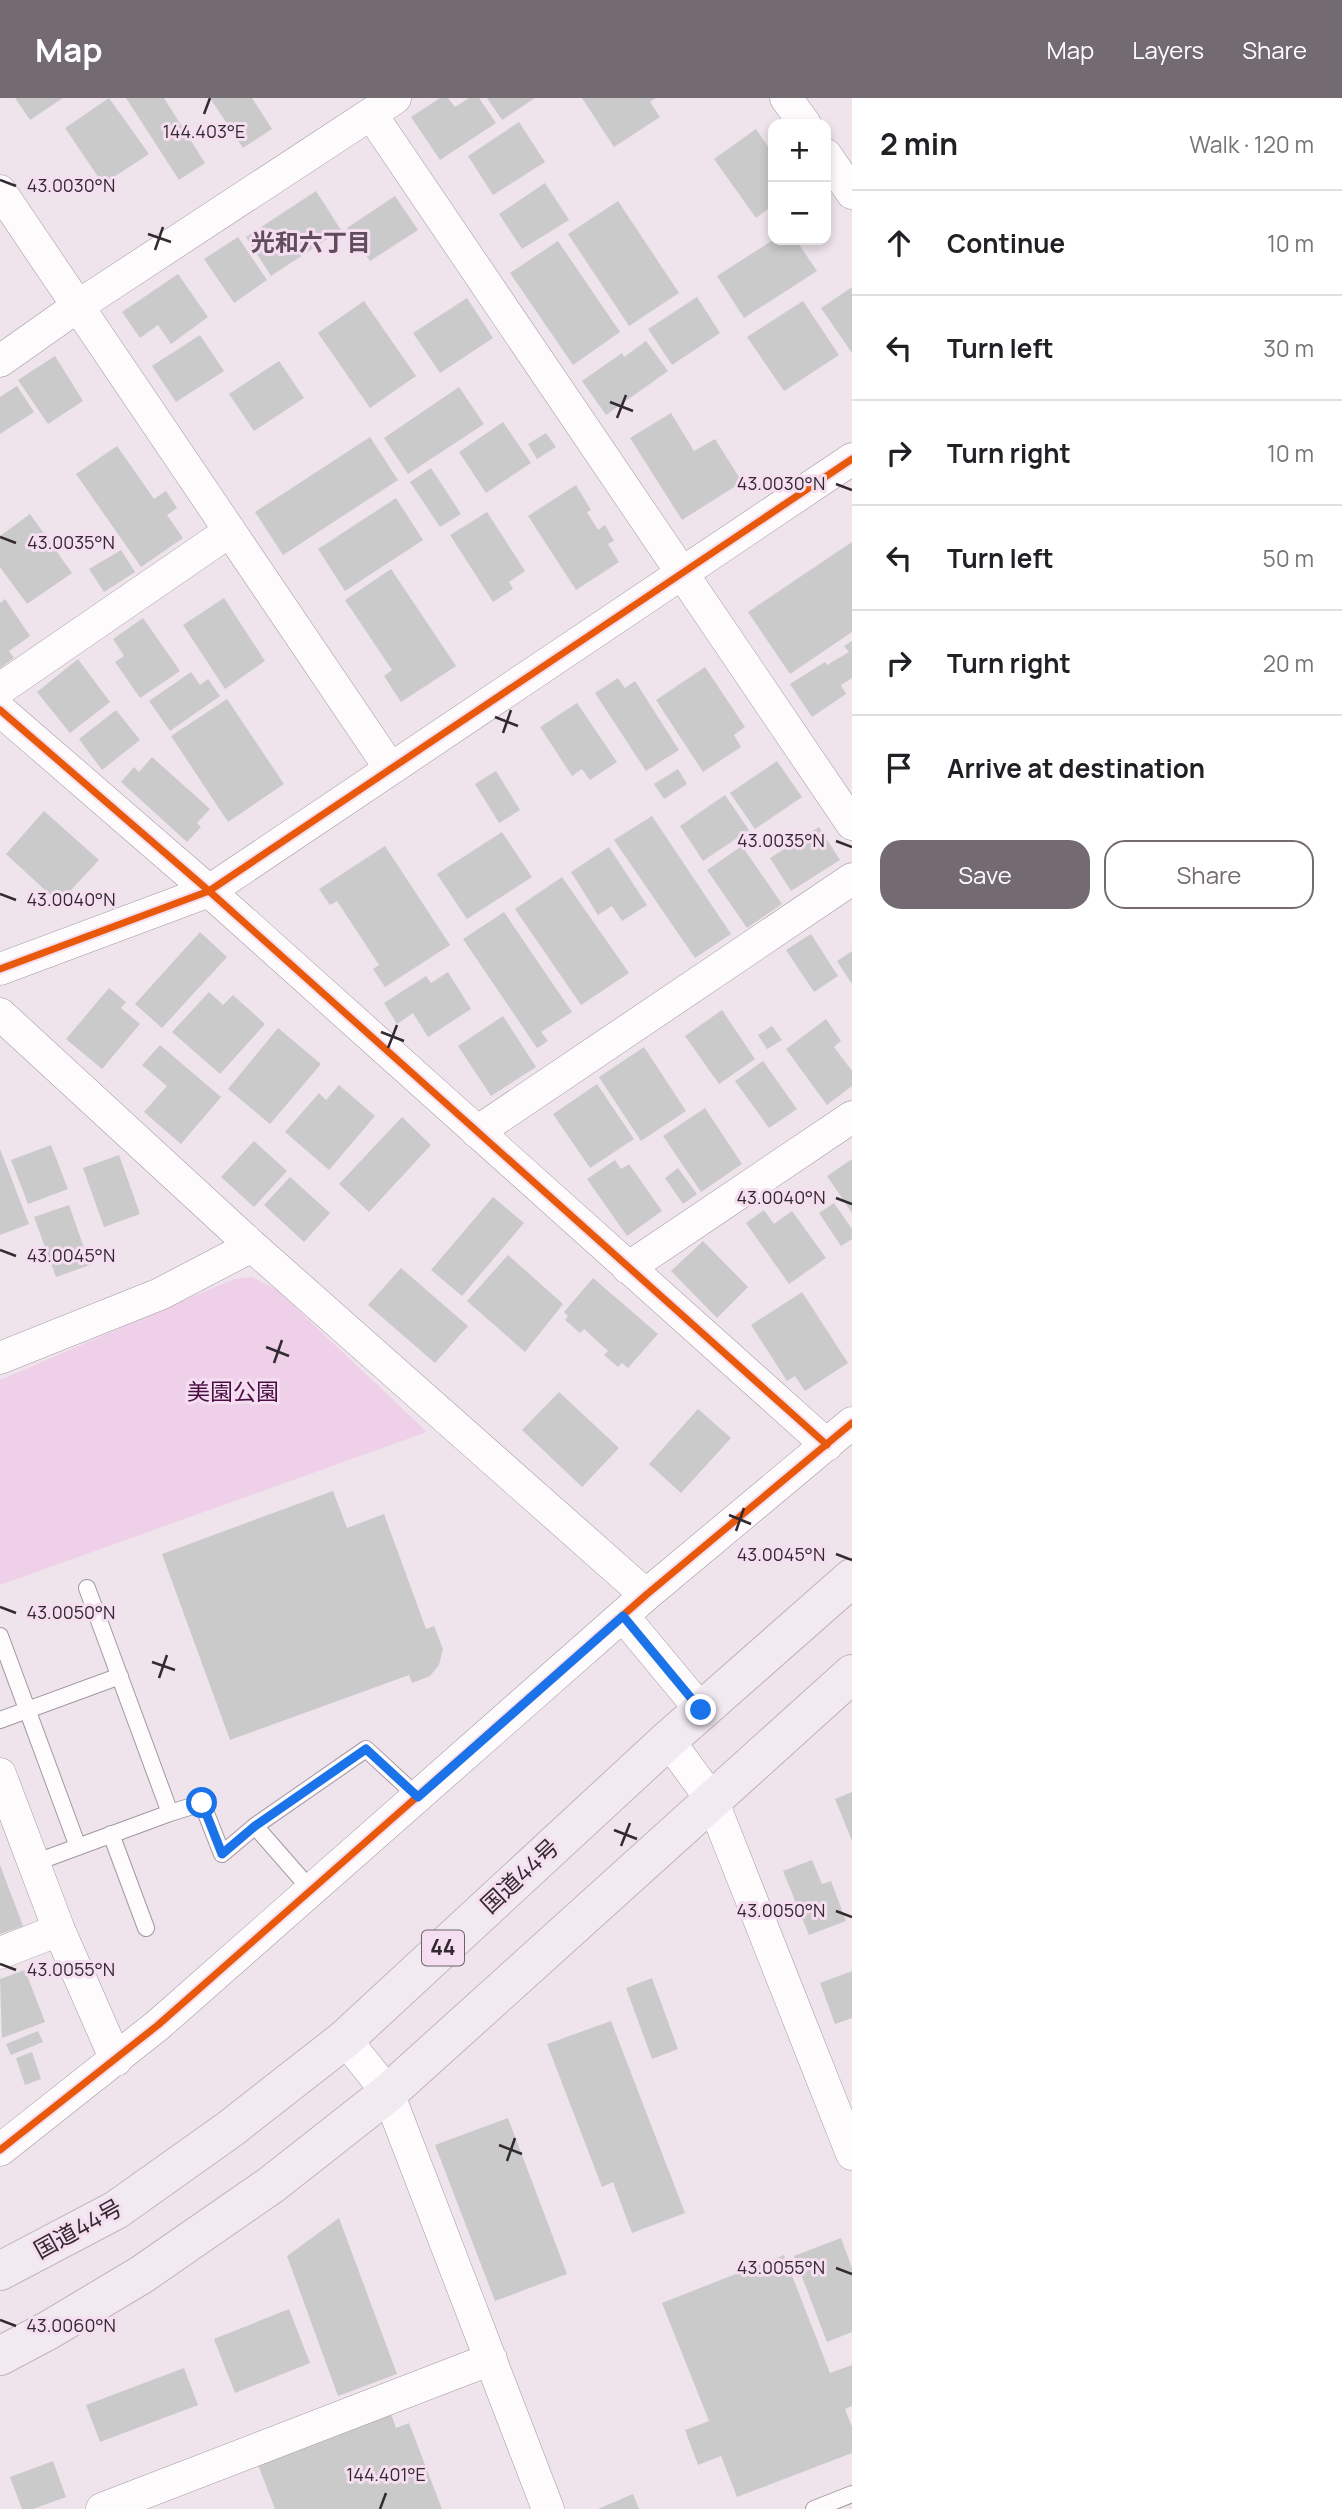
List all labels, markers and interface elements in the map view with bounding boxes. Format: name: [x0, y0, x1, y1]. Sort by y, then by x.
text: Map: [35, 27, 103, 72]
text: Map: [1047, 33, 1094, 66]
text: Layers: [1132, 33, 1204, 66]
text: Share: [1242, 33, 1307, 66]
text: 144.403°E: [163, 119, 245, 143]
map controls: [768, 119, 831, 245]
button: +: [768, 119, 831, 182]
text: 2 min: [880, 123, 958, 164]
text: Walk · 120 m: [1189, 128, 1314, 160]
text: 43.0030°N: [27, 173, 115, 197]
button: −: [768, 182, 831, 245]
icon: ahead: [880, 224, 918, 262]
district label: 光和六丁目: [251, 225, 371, 258]
text: Continue: [947, 225, 1065, 261]
text: 10 m: [1267, 227, 1314, 259]
icon: left: [880, 329, 918, 367]
text: Turn left: [947, 330, 1054, 366]
text: 30 m: [1263, 332, 1314, 364]
icon: right: [880, 434, 918, 472]
text: Turn right: [947, 435, 1071, 471]
text: 10 m: [1267, 437, 1314, 469]
text: 43.0030°N: [737, 471, 825, 495]
text: 43.0035°N: [27, 530, 115, 554]
icon: left: [880, 539, 918, 577]
text: Turn left: [947, 540, 1054, 576]
text: 50 m: [1263, 542, 1314, 574]
icon: right: [880, 644, 918, 682]
text: Turn right: [947, 645, 1071, 681]
text: 20 m: [1263, 647, 1314, 679]
icon: arrive: [880, 749, 918, 787]
text: Arrive at destination: [947, 750, 1205, 786]
text: 43.0035°N: [737, 828, 825, 852]
button: Save: [880, 840, 1090, 909]
button: Share: [1104, 840, 1314, 909]
text: 43.0040°N: [26, 887, 116, 911]
text: 43.0040°N: [736, 1185, 826, 1209]
text: 43.0045°N: [27, 1243, 115, 1267]
park label: 美園公園: [187, 1375, 279, 1407]
text: 43.0045°N: [737, 1542, 825, 1566]
text: 43.0050°N: [27, 1600, 115, 1624]
route end: [685, 1694, 716, 1725]
route start: [186, 1787, 217, 1818]
street label: 国道44号: [473, 1831, 565, 1920]
text: 43.0050°N: [737, 1898, 825, 1922]
road number: 44: [422, 1930, 464, 1966]
text: 43.0055°N: [27, 1957, 115, 1981]
street label: 国道44号: [28, 2191, 127, 2265]
text: 43.0055°N: [737, 2255, 825, 2279]
text: 43.0060°N: [26, 2313, 116, 2337]
text: 144.401°E: [346, 2462, 426, 2486]

